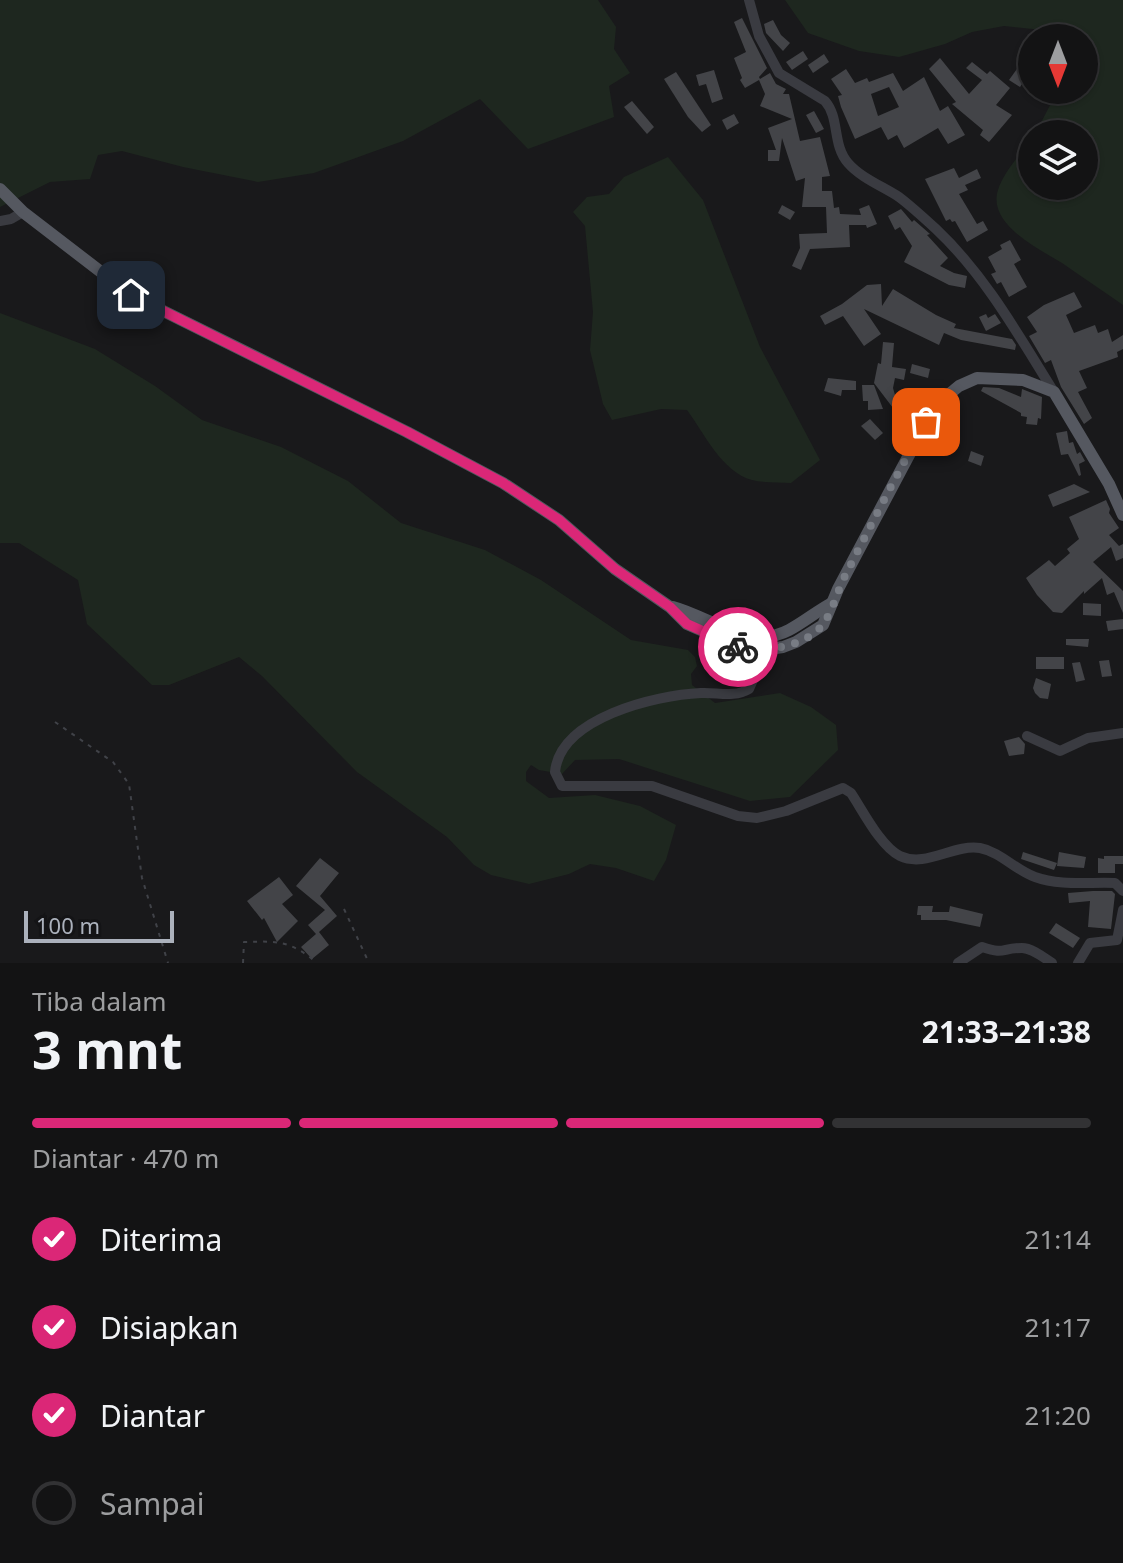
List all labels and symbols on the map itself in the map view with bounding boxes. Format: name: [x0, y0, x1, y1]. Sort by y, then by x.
north arrow: [1018, 24, 1098, 104]
pin: [97, 261, 165, 329]
pin: [892, 388, 960, 456]
courier: [698, 607, 778, 687]
scale bar: [24, 907, 174, 943]

